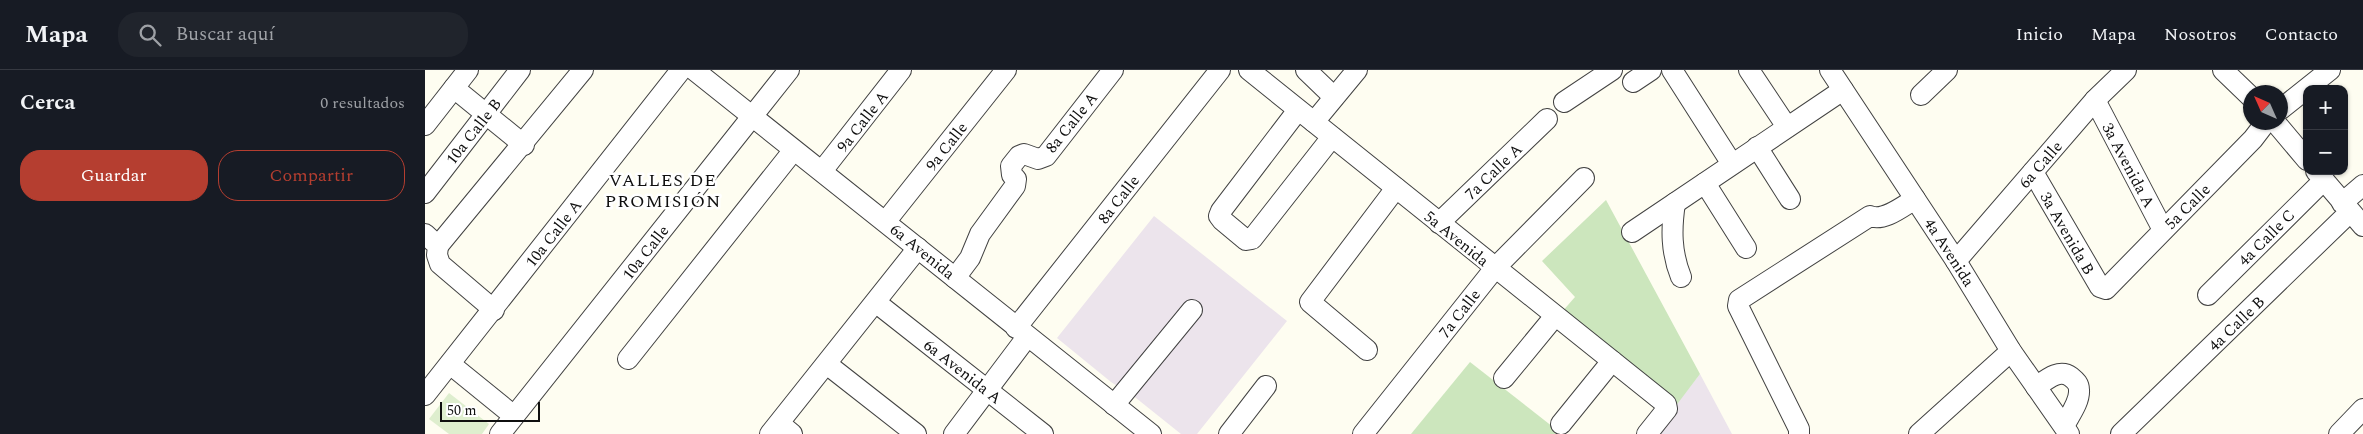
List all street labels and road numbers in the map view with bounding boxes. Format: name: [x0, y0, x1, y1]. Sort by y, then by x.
street label: 9a Calle A: [831, 86, 895, 158]
street label: 8a Calle A: [1040, 87, 1104, 158]
street label: 10a Calle B: [440, 93, 508, 170]
street label: 9a Calle: [920, 117, 974, 176]
street label: 3a Avenida A: [2096, 119, 2161, 212]
street label: 6a Calle: [2013, 136, 2068, 194]
street label: 7a Calle A: [1459, 138, 1528, 205]
street label: 8a Calle: [1092, 170, 1146, 229]
street label: 5a Calle: [2159, 178, 2216, 235]
street label: 3a Avenida B: [2034, 188, 2101, 279]
street label: 10a Calle A: [520, 195, 588, 273]
street label: 4a Calle C: [2233, 204, 2301, 272]
street label: 5a Avenida: [1419, 205, 1494, 273]
street label: 4a Avenida: [1918, 213, 1980, 292]
street label: 6a Avenida: [885, 218, 960, 286]
street label: 10a Calle: [617, 220, 675, 285]
street label: 7a Calle: [1433, 284, 1487, 343]
street label: 4a Calle B: [2203, 290, 2271, 357]
street label: 6a Avenida A: [918, 334, 1007, 410]

